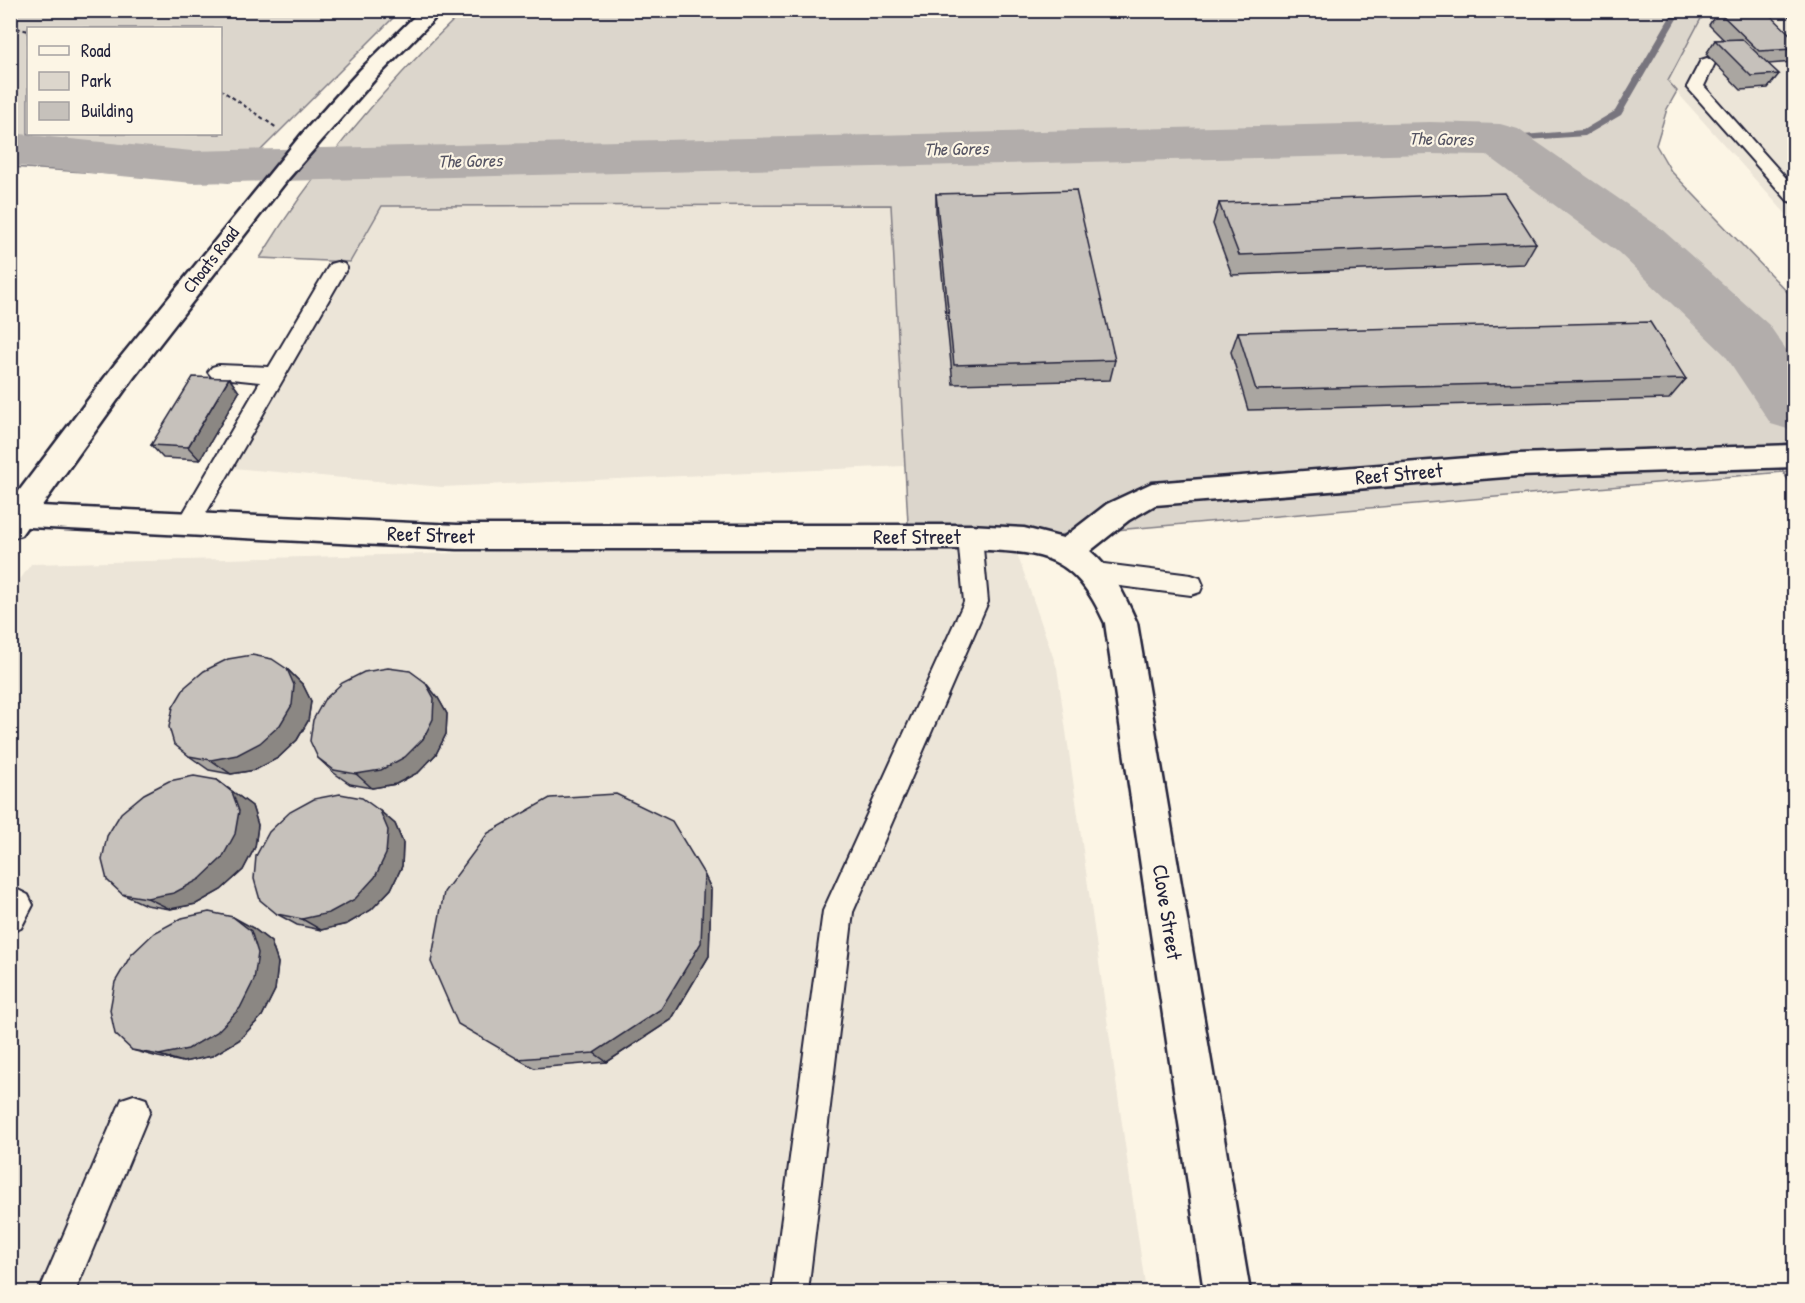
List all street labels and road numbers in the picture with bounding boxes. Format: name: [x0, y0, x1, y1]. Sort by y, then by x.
street label: Choats Road: [177, 221, 245, 298]
street label: Reef Street: [1354, 455, 1445, 492]
street label: Reef Street: [387, 518, 476, 551]
street label: Reef Street: [873, 522, 962, 551]
street label: Clove Street: [1146, 862, 1189, 962]

